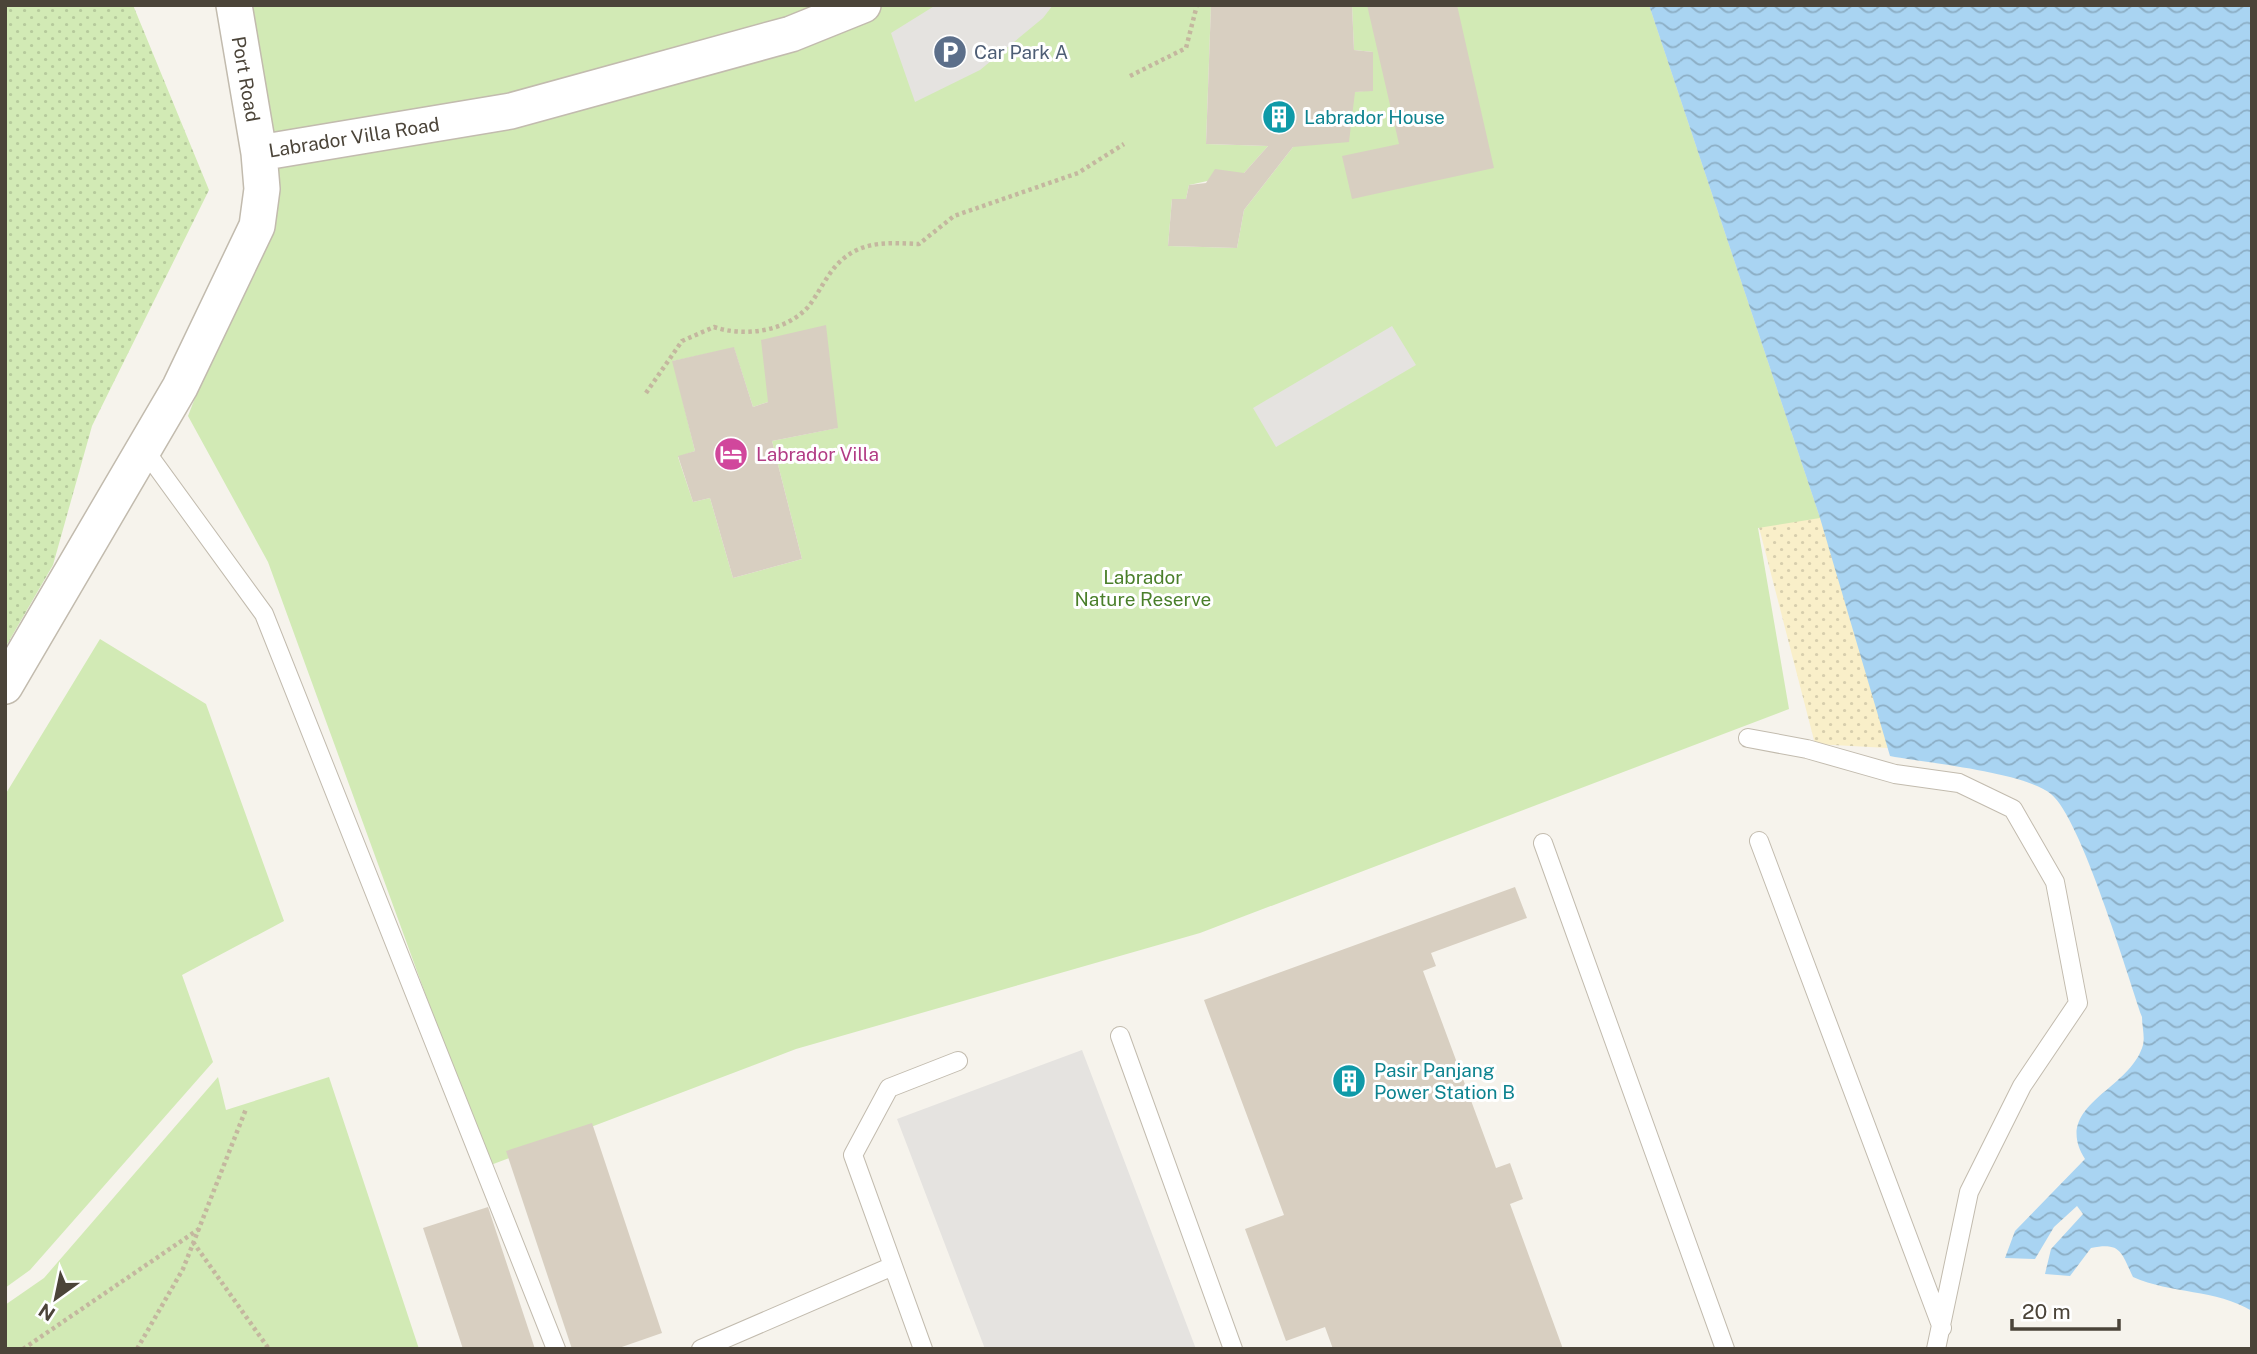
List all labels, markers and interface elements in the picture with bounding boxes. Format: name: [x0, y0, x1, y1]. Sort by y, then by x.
parking icon: Car Park A: [931, 33, 969, 71]
street label: Port Road: [228, 34, 264, 124]
place label: Car Park A: [974, 41, 1068, 63]
building icon: Labrador House: [1260, 98, 1298, 136]
place label: Labrador House: [1304, 106, 1445, 128]
street label: Labrador Villa Road: [267, 113, 441, 161]
hotel icon: Labrador Villa: [712, 435, 750, 473]
place label: Labrador Villa: [756, 443, 879, 465]
park label: Labrador Nature Reserve: [1075, 566, 1211, 610]
place label: Pasir Panjang Power Station B: [1374, 1059, 1515, 1103]
building icon: Pasir Panjang Power Station B: [1330, 1062, 1368, 1100]
north arrow: [21, 1263, 91, 1333]
scale bar: [2012, 1288, 2119, 1332]
text: N: [35, 1299, 59, 1326]
text: 20 m: [2022, 1299, 2071, 1324]

